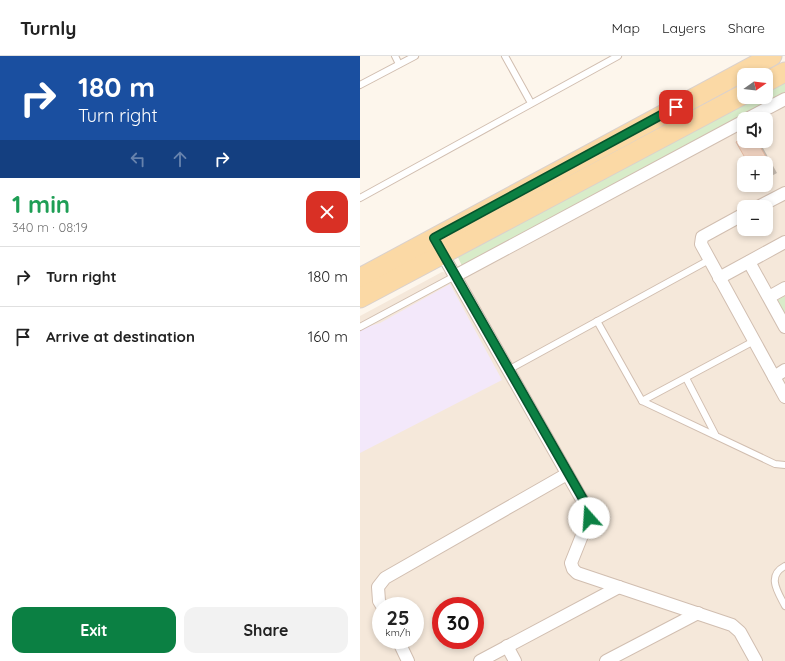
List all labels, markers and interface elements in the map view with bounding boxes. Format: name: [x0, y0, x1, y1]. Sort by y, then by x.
text: Turnly: [20, 16, 76, 40]
text: Map: [611, 19, 640, 37]
text: Layers: [662, 19, 706, 37]
text: Share: [728, 19, 765, 37]
north arrow: [737, 68, 773, 104]
map controls: [737, 68, 773, 236]
text: 180 m: [78, 69, 155, 104]
icon: right: [12, 72, 64, 124]
pin: [659, 90, 693, 124]
icon: arrive: [665, 96, 687, 118]
text: Turn right: [78, 104, 158, 127]
button: sound: [737, 112, 773, 148]
icon: left: [127, 148, 149, 170]
icon: ahead: [169, 148, 191, 170]
icon: right: [211, 148, 233, 170]
button: +: [737, 156, 773, 192]
text: 1 min: [12, 189, 70, 219]
button: close: [306, 191, 348, 233]
button: −: [737, 200, 773, 236]
text: 340 m · 08:19: [12, 219, 88, 235]
icon: right: [12, 266, 34, 288]
text: Turn right: [46, 267, 117, 286]
text: 180 m: [308, 267, 348, 286]
icon: arrive: [12, 326, 34, 348]
text: Arrive at destination: [46, 327, 195, 346]
text: 160 m: [308, 327, 348, 346]
position arrow: [568, 497, 610, 539]
speed limit sign: 30: [432, 597, 484, 649]
text: 25: [387, 605, 409, 630]
button: Exit: [12, 607, 176, 653]
button: Share: [184, 607, 348, 653]
text: km/h: [385, 626, 411, 639]

